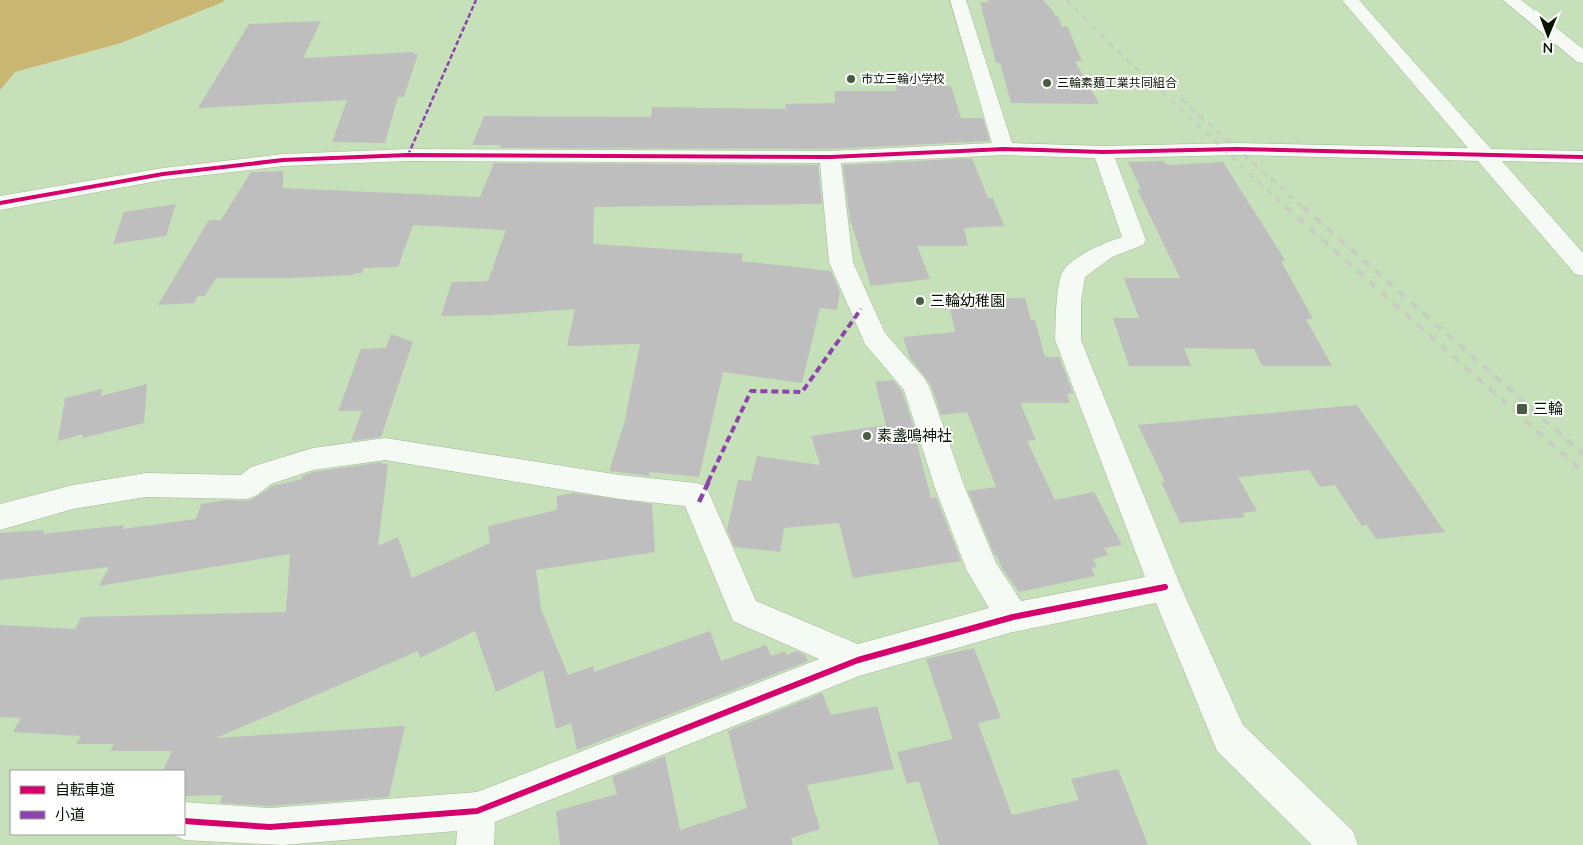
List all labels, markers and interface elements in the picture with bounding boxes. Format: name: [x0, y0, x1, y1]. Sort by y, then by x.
north arrow: [1523, 10, 1573, 60]
text: N: [1542, 39, 1553, 57]
place label: 市立三輪小学校: [861, 71, 945, 86]
marker: 市立三輪小学校: [845, 73, 857, 85]
place label: 三輪素麺工業共同組合: [1057, 75, 1177, 90]
marker: 三輪素麺工業共同組合: [1041, 77, 1053, 89]
place label: 三輪幼稚園: [930, 291, 1005, 310]
marker: 三輪幼稚園: [914, 295, 926, 307]
place label: 三輪: [1533, 399, 1563, 418]
marker: 三輪: [1515, 402, 1529, 416]
place label: 素盞鳴神社: [877, 426, 952, 445]
marker: 素盞鳴神社: [861, 430, 873, 442]
legend: [10, 770, 185, 835]
text: 自転車道: [55, 780, 115, 799]
text: 小道: [55, 805, 85, 824]

